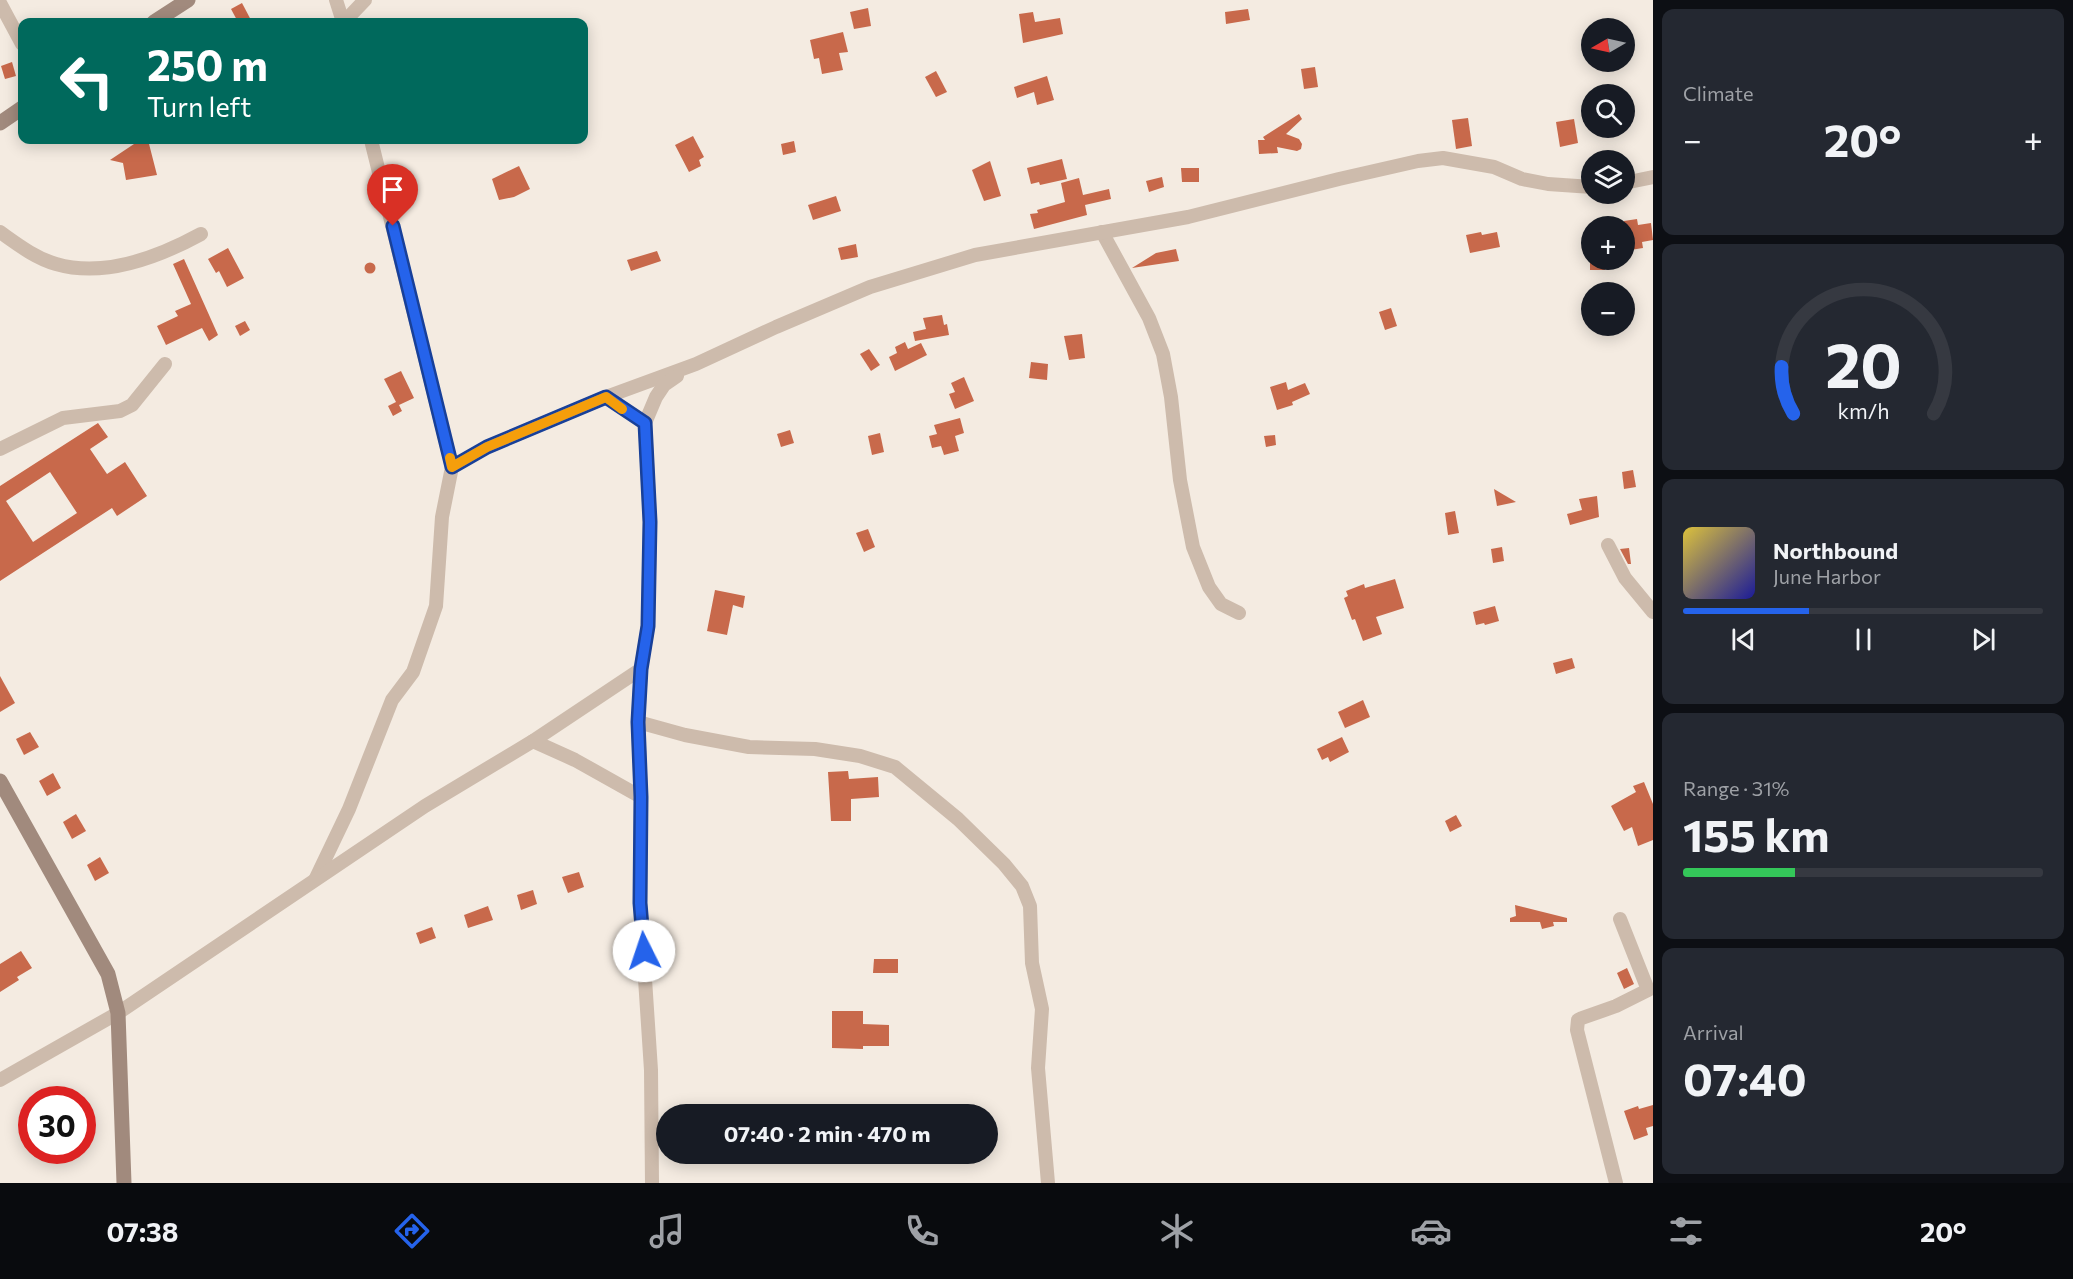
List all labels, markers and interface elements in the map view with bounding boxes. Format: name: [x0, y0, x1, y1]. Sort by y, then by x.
north arrow: [1581, 18, 1635, 72]
map controls: [1581, 18, 1635, 336]
text: 250 m: [147, 38, 268, 90]
icon: left: [48, 42, 126, 120]
text: Climate: [1683, 81, 1753, 105]
button: search: [1581, 84, 1635, 138]
text: Turn left: [147, 90, 251, 123]
text: 20°: [1824, 111, 1902, 166]
text: −: [1683, 118, 1702, 159]
text: +: [2024, 118, 2043, 159]
button: layers: [1581, 150, 1635, 204]
pin: [367, 164, 418, 226]
icon: arrive: [376, 173, 409, 206]
button: +: [1581, 216, 1635, 270]
button: −: [1581, 282, 1635, 336]
text: 20: [1825, 325, 1901, 401]
text: km/h: [1837, 397, 1889, 423]
text: Northbound: [1773, 537, 1898, 564]
text: June Harbor: [1773, 564, 1881, 588]
icon: previous: [1727, 623, 1760, 656]
icon: pause: [1847, 623, 1880, 656]
icon: next: [1967, 623, 2000, 656]
text: Range · 31%: [1683, 776, 1789, 800]
text: 155 km: [1683, 806, 1830, 861]
position arrow: [612, 919, 676, 983]
text: Arrival: [1683, 1020, 1744, 1044]
text: 07:40: [1683, 1050, 1807, 1105]
speed limit sign: 30: [18, 1086, 96, 1164]
text: 07:40 · 2 min · 470 m: [724, 1120, 930, 1147]
icon: directions: [391, 1210, 433, 1252]
icon: music: [646, 1210, 688, 1252]
icon: phone: [901, 1210, 943, 1252]
icon: climate: [1156, 1210, 1198, 1252]
icon: car: [1410, 1210, 1452, 1252]
icon: filters: [1665, 1210, 1707, 1252]
text: 07:38: [106, 1215, 179, 1248]
text: 20°: [1920, 1215, 1967, 1248]

